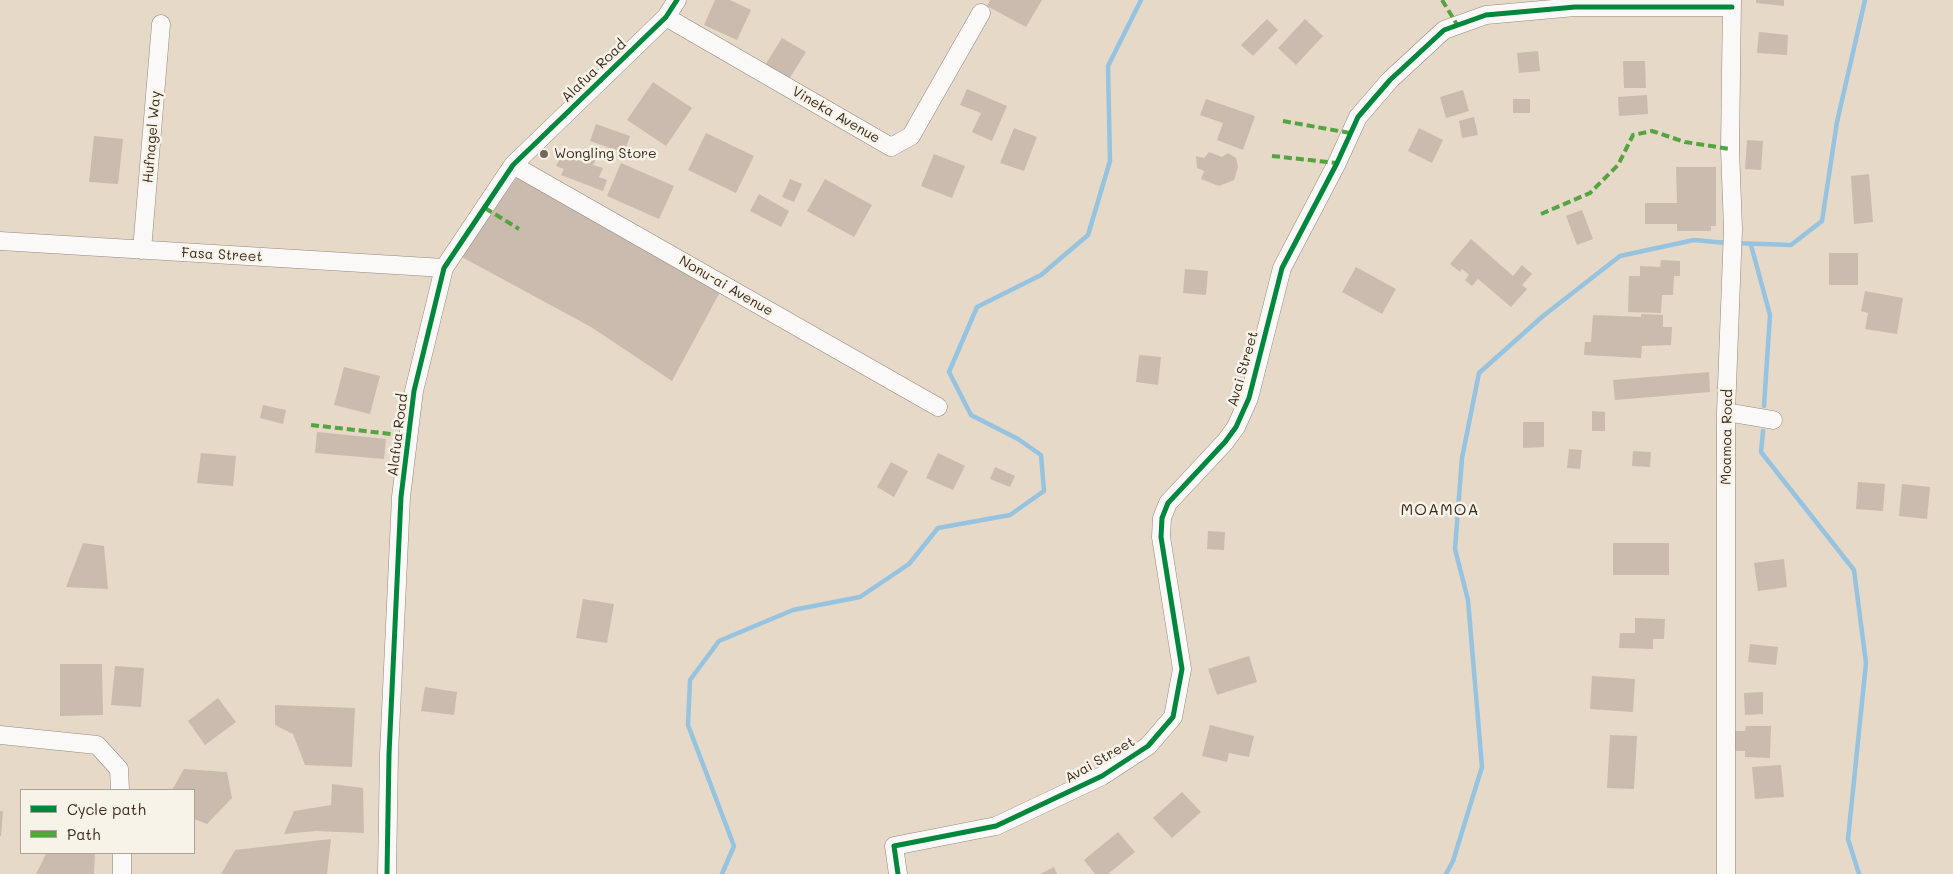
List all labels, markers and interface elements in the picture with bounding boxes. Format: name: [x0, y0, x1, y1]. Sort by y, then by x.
street label: Alafua Road: [558, 36, 630, 106]
street label: Vineka Avenue: [789, 83, 883, 147]
street label: Hufnagel Way: [140, 90, 164, 184]
place label: Wongling Store: [554, 146, 657, 162]
marker: Wongling Store: [538, 148, 550, 160]
street label: Fasa Street: [181, 244, 263, 266]
street label: Nonu-ai Avenue: [676, 252, 776, 320]
street label: Avai Street: [1224, 329, 1262, 409]
street label: Moamoa Road: [1718, 389, 1736, 485]
street label: Alafua Road: [385, 393, 411, 477]
district label: MOAMOA: [1400, 500, 1480, 520]
street label: Avai Street: [1062, 733, 1138, 787]
legend: [20, 789, 195, 854]
text: Cycle path: [67, 799, 146, 819]
text: Path: [67, 824, 101, 844]

